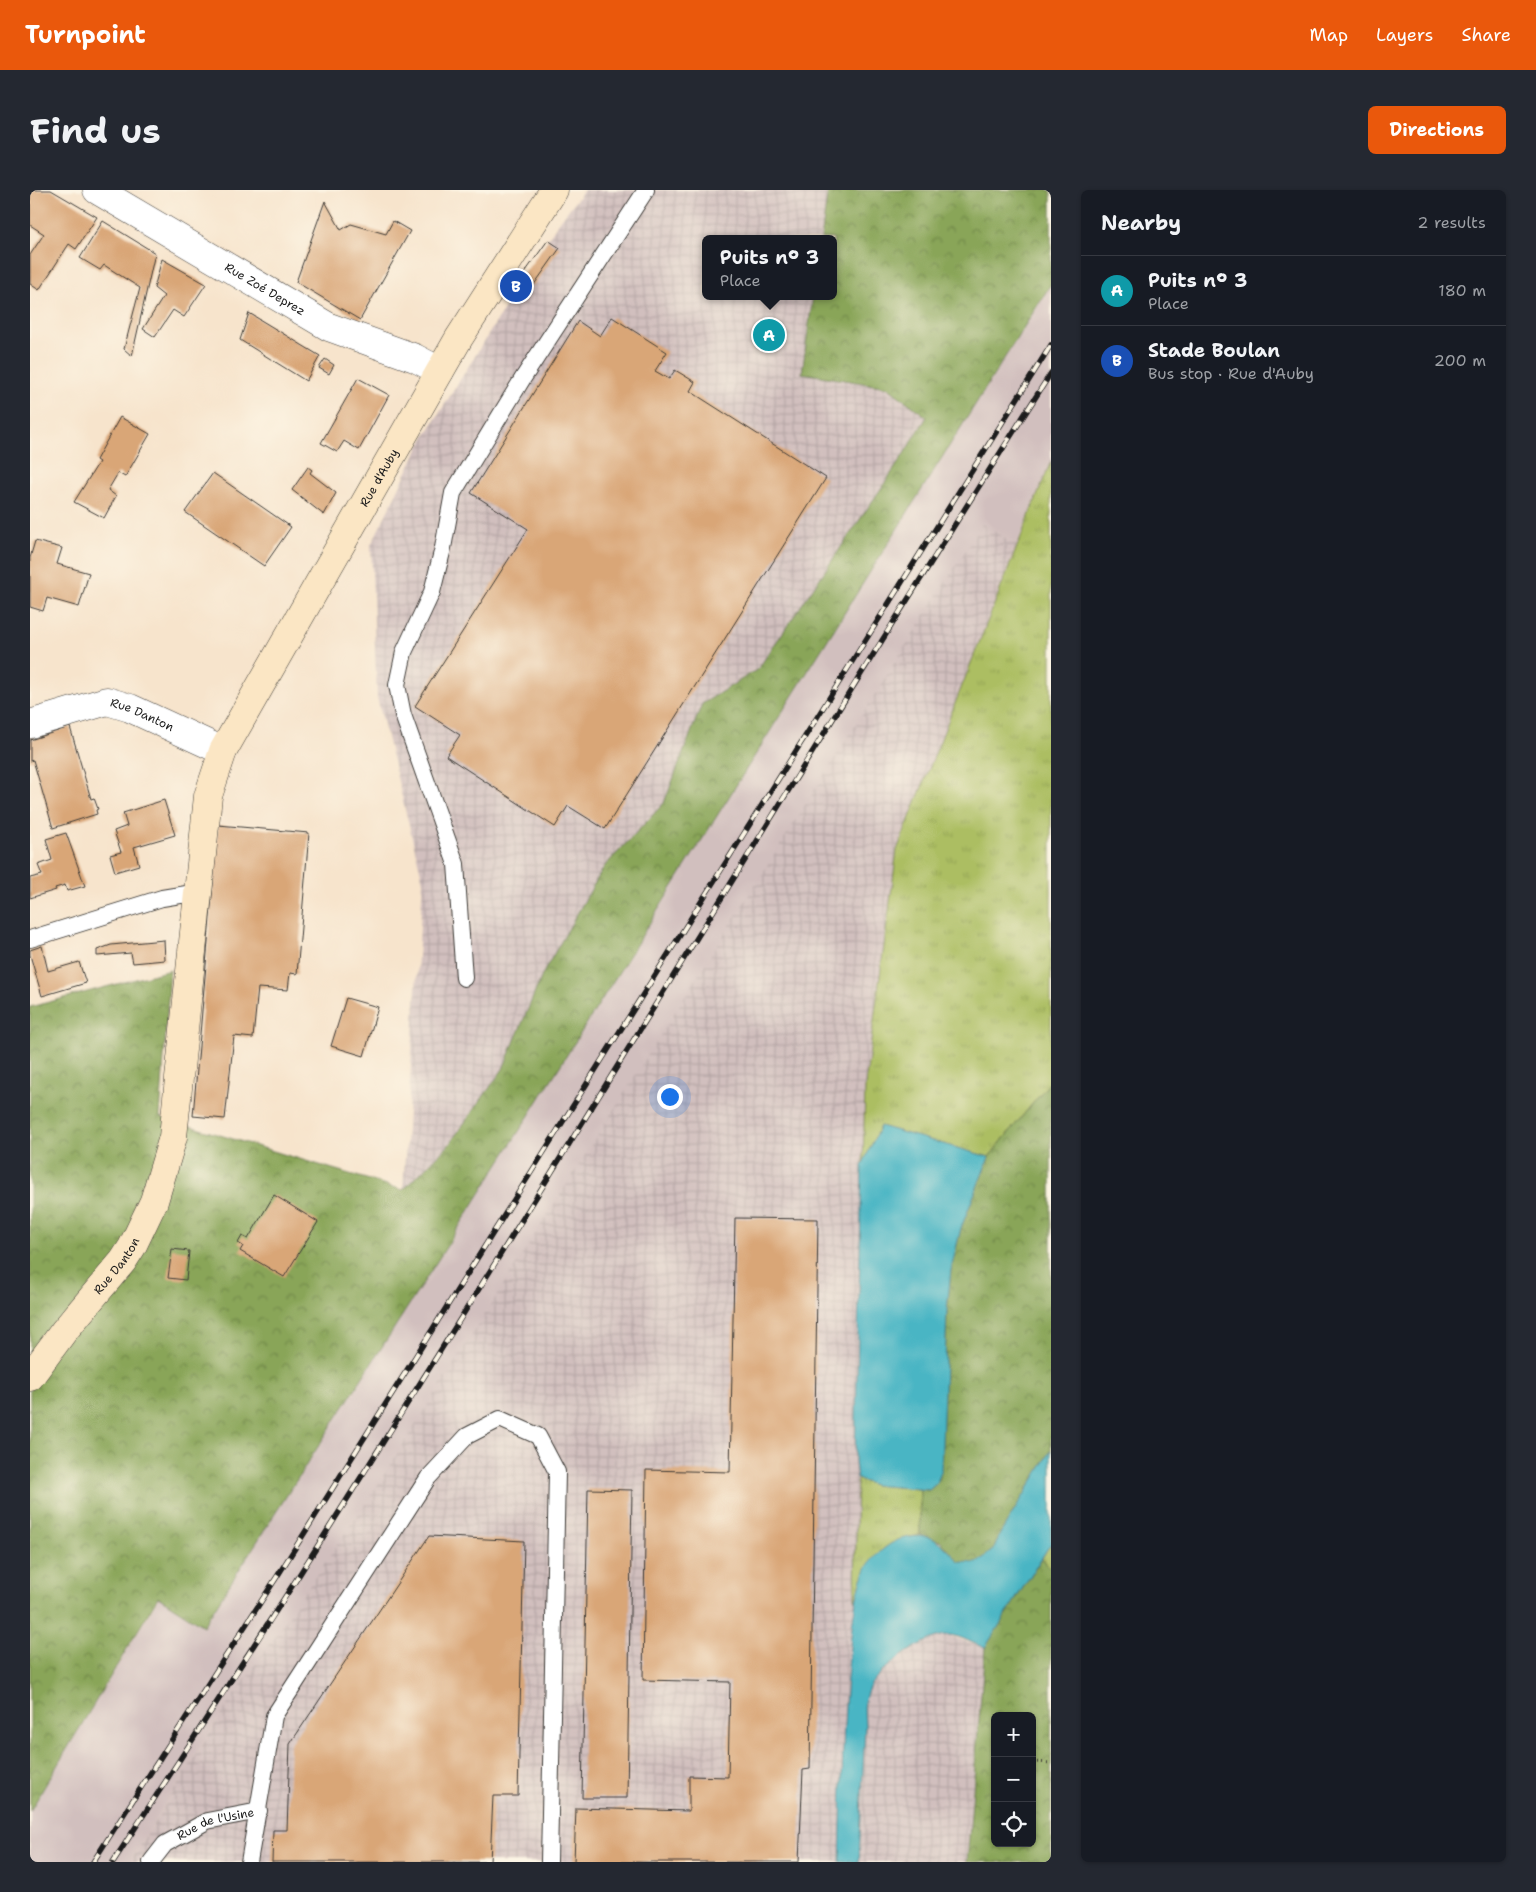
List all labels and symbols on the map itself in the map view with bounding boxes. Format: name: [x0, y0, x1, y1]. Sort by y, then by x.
street label: Rue Zoé Deprez: [222, 259, 308, 319]
pin: B: [500, 267, 532, 305]
pin: A: [753, 316, 785, 354]
street label: Rue d'Auby: [356, 446, 402, 510]
street label: Rue Danton: [108, 694, 176, 735]
your location: [657, 1084, 683, 1110]
street label: Rue Danton: [90, 1235, 143, 1298]
street label: Rue de l'Usine: [174, 1804, 256, 1844]

